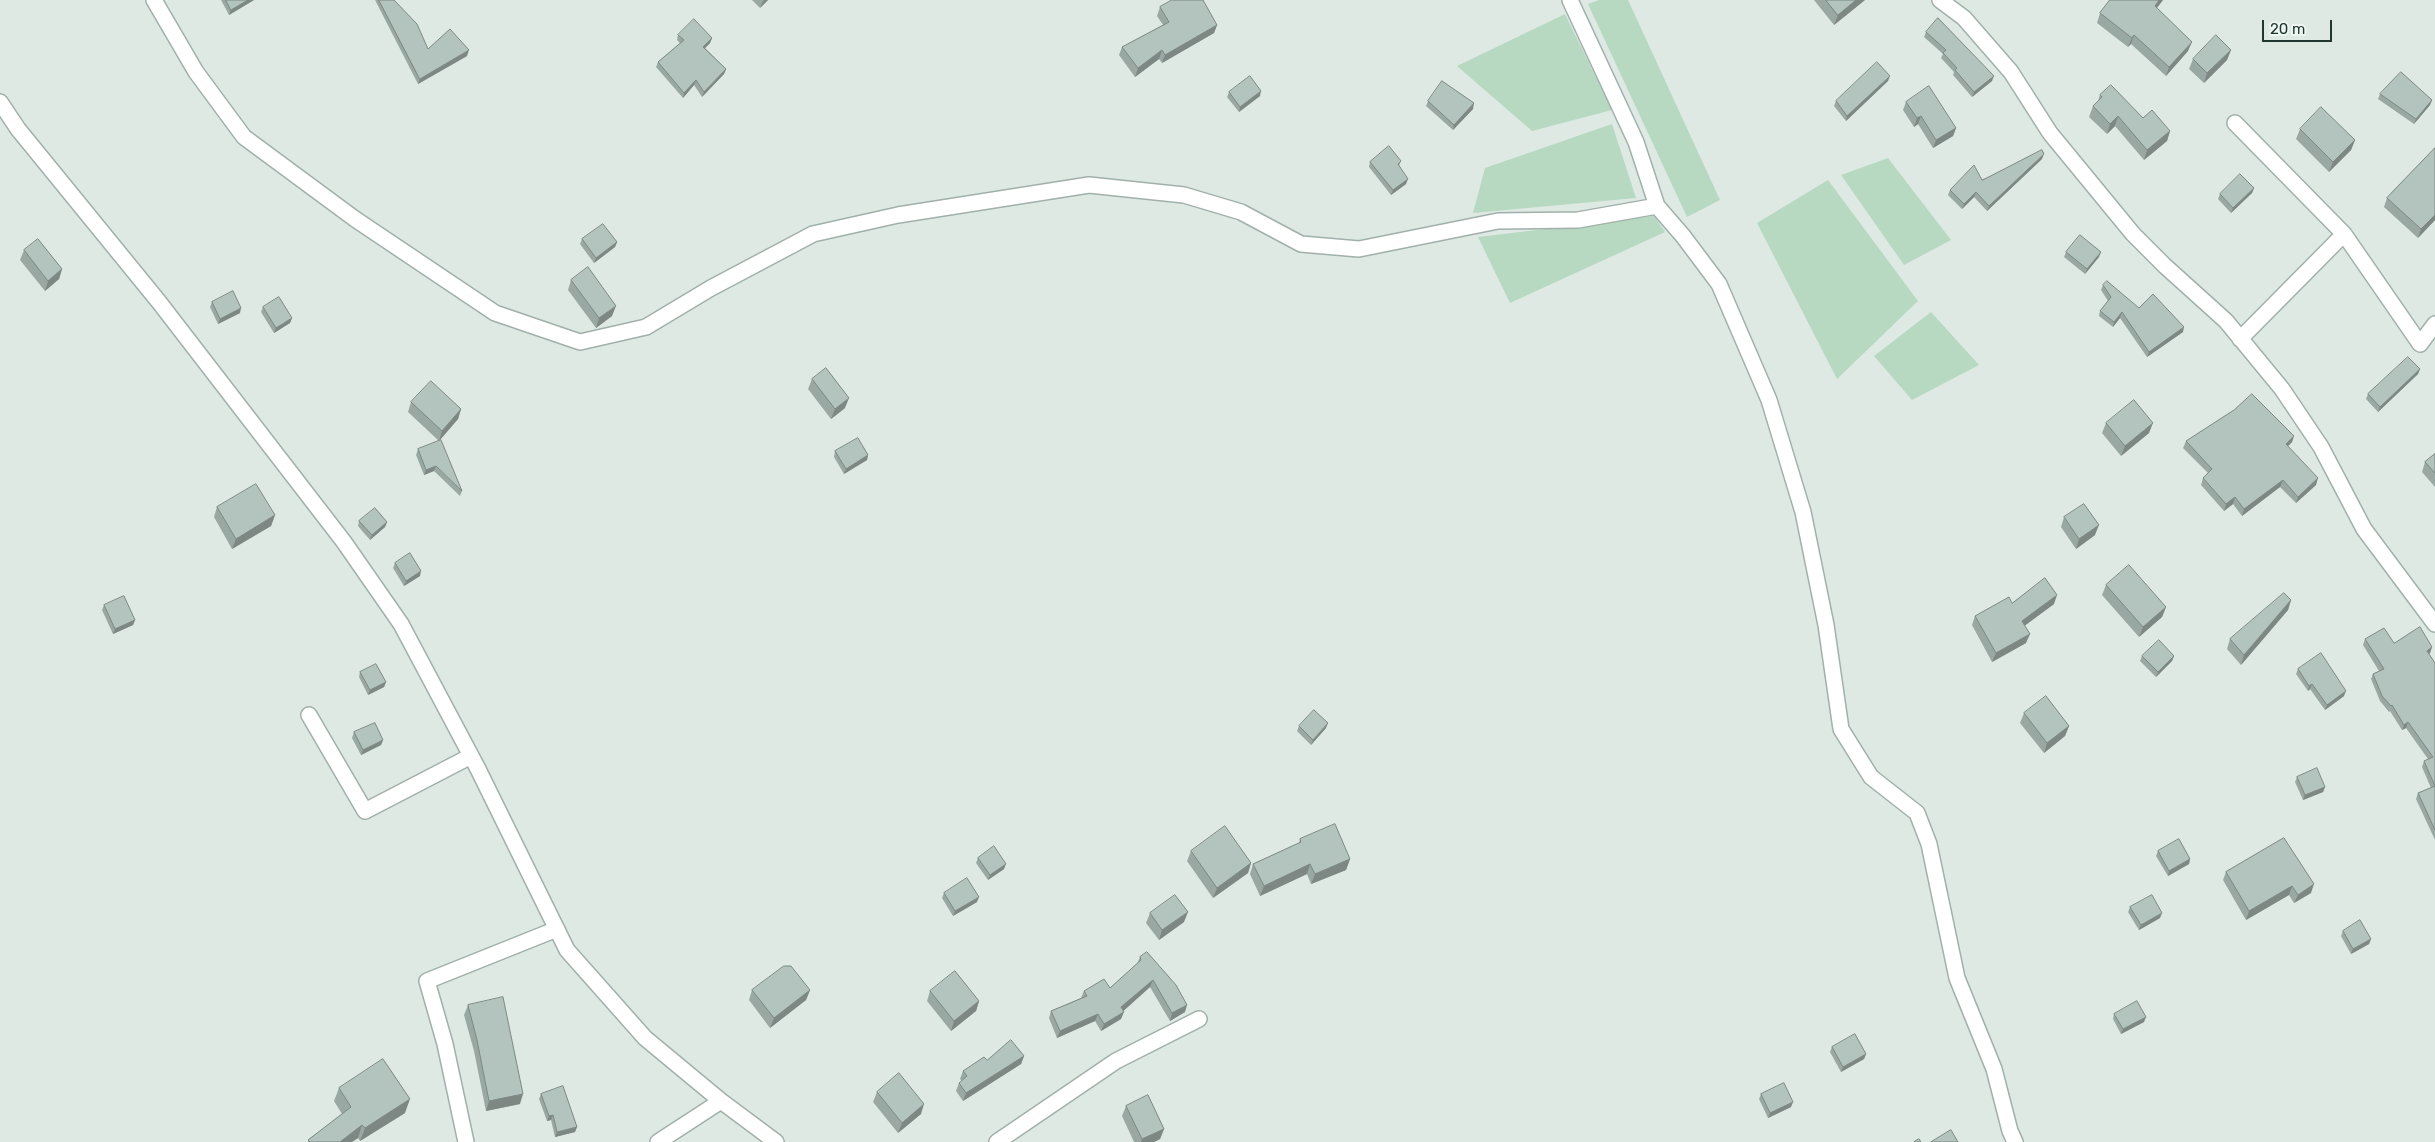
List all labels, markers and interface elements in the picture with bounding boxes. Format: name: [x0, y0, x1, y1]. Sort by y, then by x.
scale bar: [2265, 10, 2335, 42]
text: 20 m: [2270, 20, 2305, 38]

